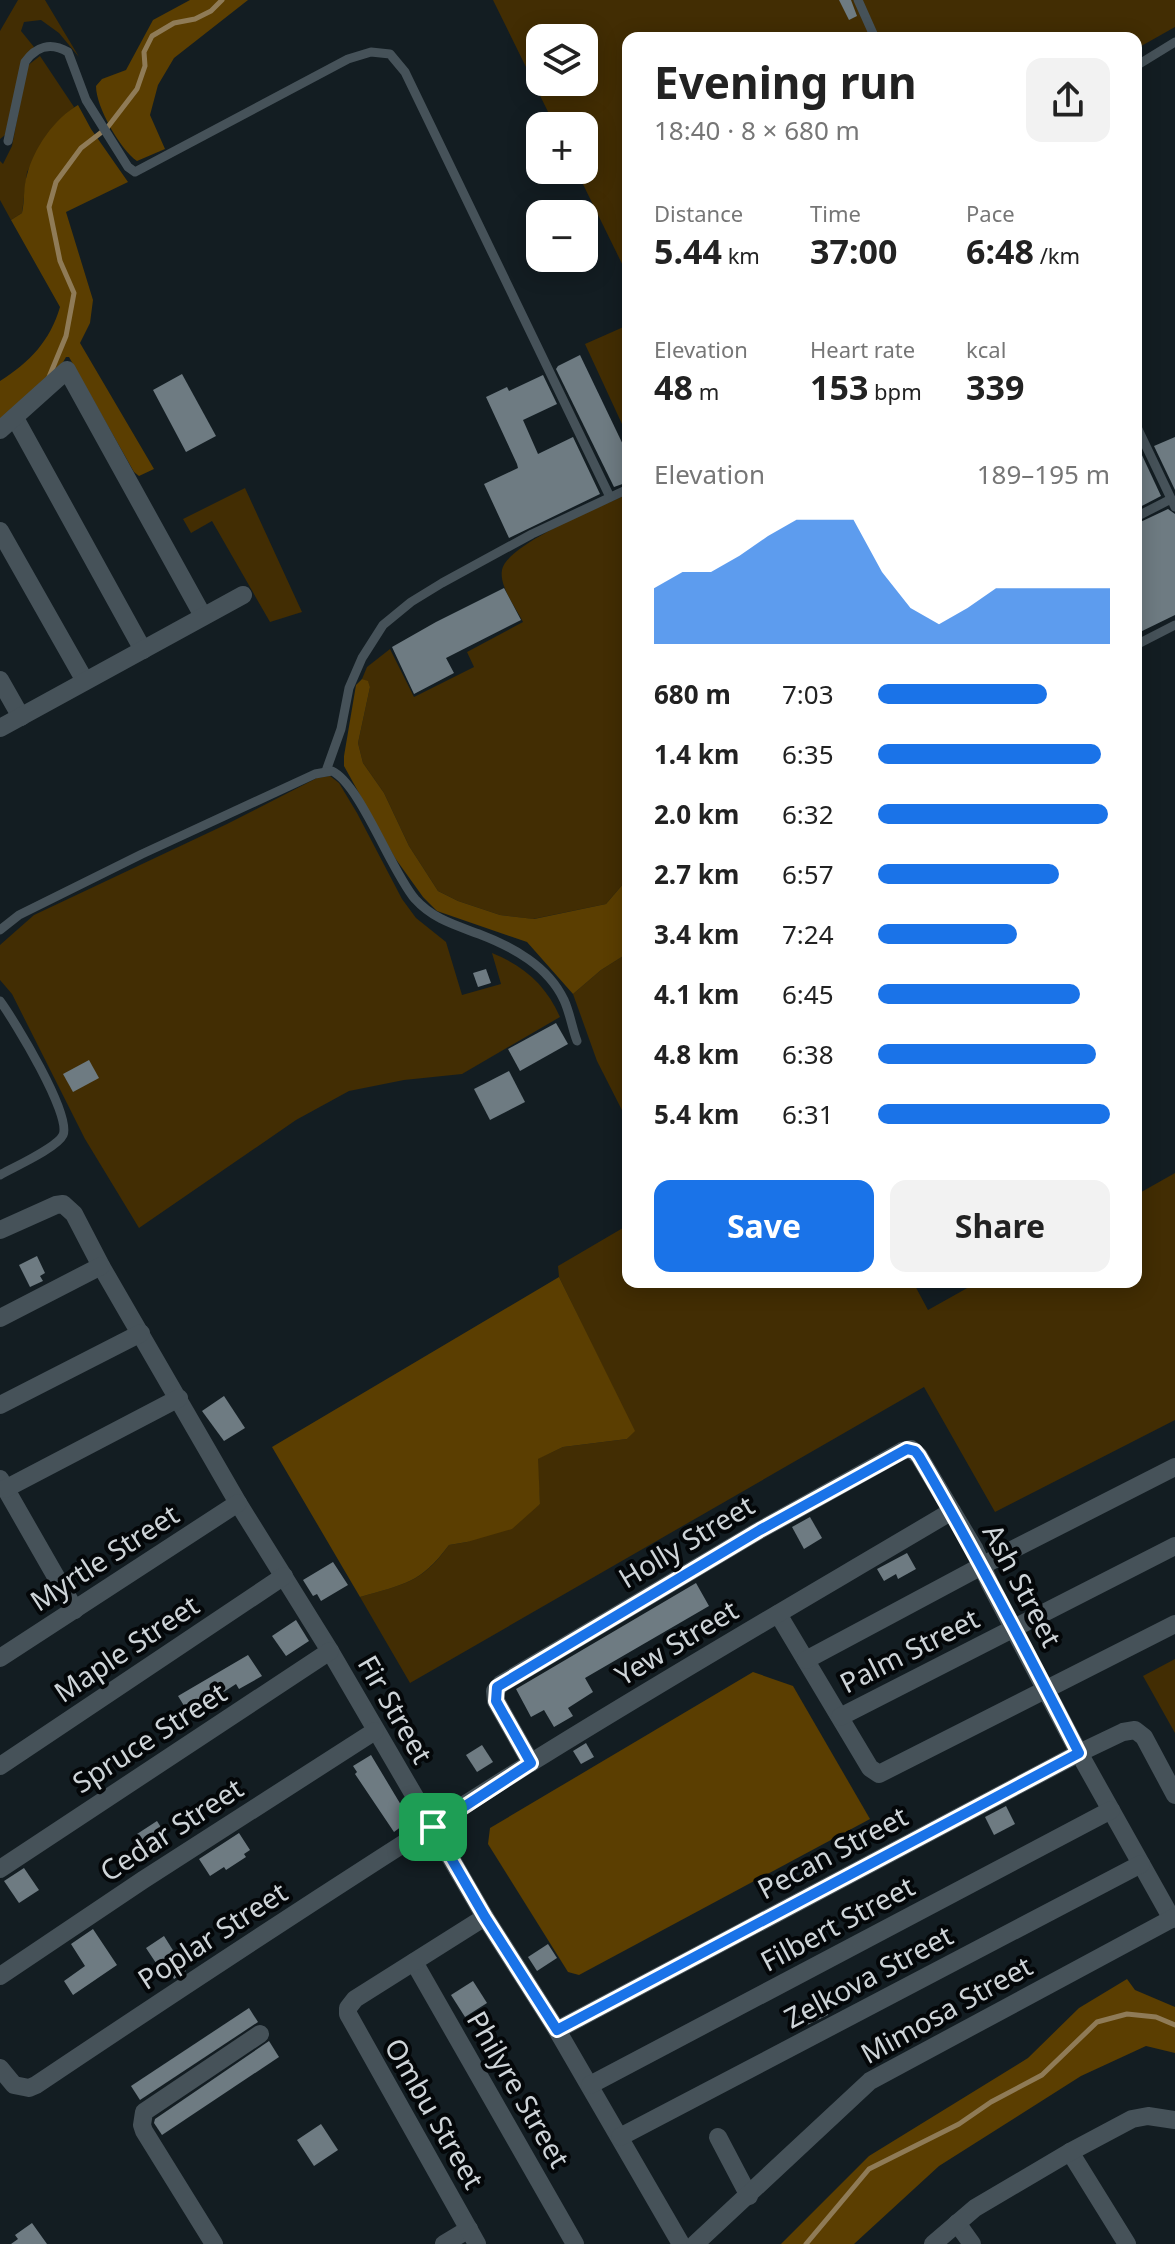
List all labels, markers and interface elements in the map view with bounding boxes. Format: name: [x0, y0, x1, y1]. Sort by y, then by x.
map controls: [526, 24, 598, 272]
button: layers: [526, 24, 598, 96]
text: Evening run: [654, 52, 917, 112]
button: share: [1026, 58, 1110, 142]
button: +: [526, 112, 598, 184]
text: 18:40 · 8 × 680 m: [654, 112, 860, 148]
text: Distance: [654, 198, 743, 228]
text: Time: [810, 198, 861, 228]
text: Pace: [966, 198, 1015, 228]
button: −: [526, 200, 598, 272]
text: 5.44: [654, 228, 722, 274]
text: 37:00: [810, 228, 897, 274]
text: 6:48: [966, 228, 1034, 274]
text: km: [722, 240, 760, 270]
text: /km: [1034, 240, 1080, 270]
text: Elevation: [654, 334, 748, 364]
text: Heart rate: [810, 334, 915, 364]
text: kcal: [966, 334, 1006, 364]
text: 48: [654, 364, 693, 410]
text: 153: [810, 364, 868, 410]
text: 339: [966, 364, 1024, 410]
text: m: [693, 376, 719, 406]
text: bpm: [868, 376, 922, 406]
text: Elevation: [654, 456, 765, 492]
text: 189–195 m: [977, 456, 1110, 492]
text: 680 m: [654, 676, 731, 712]
text: 7:03: [782, 676, 834, 712]
text: 1.4 km: [654, 736, 739, 772]
text: 6:35: [782, 736, 834, 772]
text: 2.0 km: [654, 796, 739, 832]
text: 6:32: [782, 796, 834, 832]
text: 2.7 km: [654, 856, 739, 892]
text: 6:57: [782, 856, 834, 892]
text: 3.4 km: [654, 916, 739, 952]
text: 7:24: [782, 916, 834, 952]
text: 4.1 km: [654, 976, 739, 1012]
text: 6:45: [782, 976, 834, 1012]
text: 4.8 km: [654, 1036, 739, 1072]
text: 6:38: [782, 1036, 834, 1072]
text: 5.4 km: [654, 1096, 739, 1132]
text: 6:31: [782, 1096, 834, 1132]
button: Save: [654, 1180, 874, 1272]
button: Share: [890, 1180, 1110, 1272]
street label: Holly Street: [611, 1486, 761, 1596]
street label: Myrtle Street: [22, 1495, 186, 1619]
street label: Ash Street: [975, 1517, 1071, 1653]
street label: Maple Street: [46, 1586, 206, 1710]
street label: Yew Street: [607, 1590, 745, 1694]
street label: Palm Street: [833, 1599, 985, 1701]
street label: Fir Street: [350, 1648, 442, 1770]
street label: Spruce Street: [65, 1673, 233, 1801]
street label: Cedar Street: [92, 1769, 250, 1889]
pin: [399, 1793, 467, 1861]
street label: Pecan Street: [750, 1797, 914, 1907]
icon: arrive: [411, 1805, 455, 1849]
street label: Filbert Street: [753, 1867, 921, 1979]
street label: Poplar Street: [130, 1872, 294, 1998]
street label: Zelkova Street: [777, 1916, 959, 2036]
street label: Mimosa Street: [854, 1946, 1038, 2072]
street label: Philyre Street: [459, 2004, 579, 2174]
street label: Ombu Street: [377, 2031, 493, 2195]

